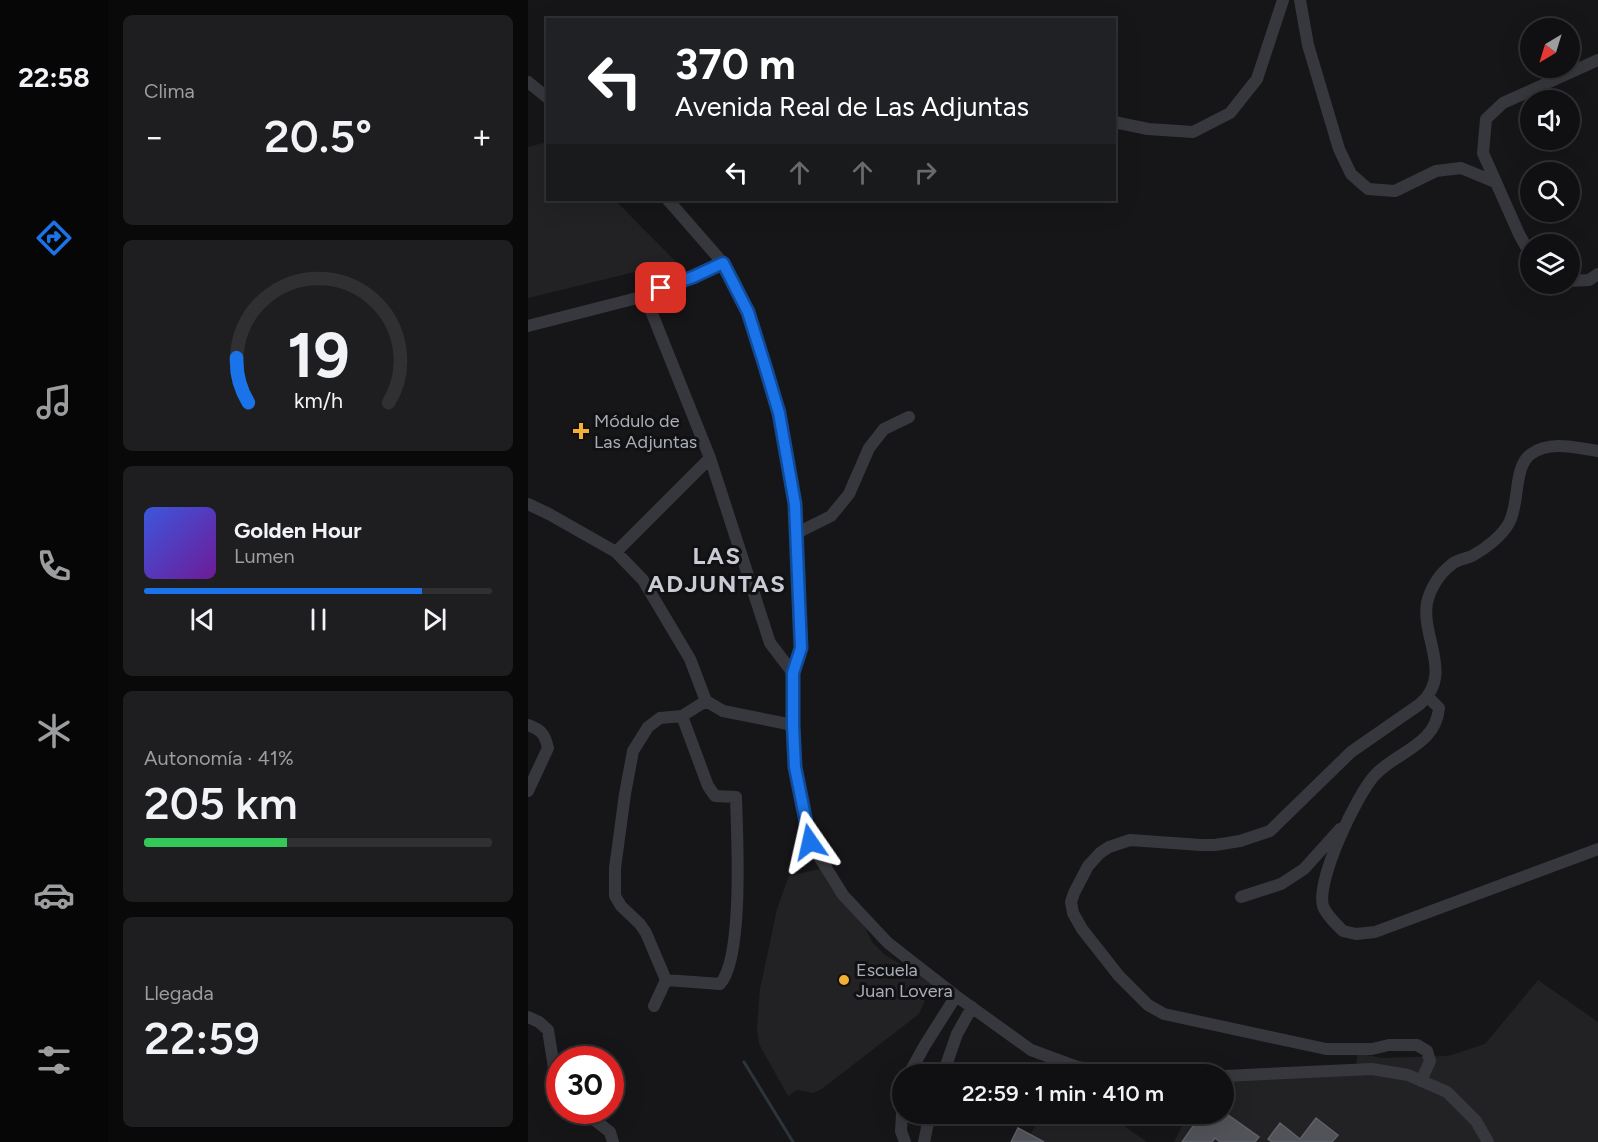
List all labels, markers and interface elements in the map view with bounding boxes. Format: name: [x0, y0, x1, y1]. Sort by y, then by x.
north arrow: [1520, 18, 1580, 78]
map controls: [1520, 18, 1580, 294]
text: 370 m: [675, 39, 796, 90]
icon: left: [576, 42, 654, 120]
text: 22:58: [18, 61, 90, 94]
text: Clima: [144, 79, 195, 103]
text: Avenida Real de Las Adjuntas: [675, 90, 1029, 123]
button: sound: [1520, 90, 1580, 150]
text: 20.5°: [264, 109, 372, 163]
text: −: [144, 117, 165, 156]
text: +: [471, 117, 492, 156]
icon: left: [720, 156, 753, 189]
icon: ahead: [783, 156, 816, 189]
icon: ahead: [846, 156, 879, 189]
icon: right: [909, 156, 942, 189]
button: search: [1520, 162, 1580, 222]
icon: directions: [33, 217, 75, 259]
button: layers: [1520, 234, 1580, 294]
pin: [635, 262, 686, 313]
icon: arrive: [644, 271, 677, 304]
text: 19: [287, 318, 349, 393]
icon: music: [33, 381, 75, 423]
text: km/h: [294, 388, 342, 413]
place label: Módulo de Las Adjuntas: [594, 410, 697, 453]
marker: Módulo de Las Adjuntas: [572, 422, 590, 440]
text: Golden Hour: [234, 517, 362, 544]
district label: LAS ADJUNTAS: [648, 541, 786, 598]
text: Lumen: [234, 544, 295, 568]
icon: phone: [33, 545, 75, 587]
icon: previous: [186, 603, 219, 636]
icon: pause: [302, 603, 335, 636]
icon: next: [418, 603, 451, 636]
icon: climate: [33, 710, 75, 752]
text: Autonomía · 41%: [144, 746, 294, 770]
text: 205 km: [144, 776, 298, 830]
position arrow: [778, 810, 842, 874]
icon: car: [33, 874, 75, 916]
place label: Escuela Juan Lovera: [856, 959, 953, 1002]
marker: Escuela Juan Lovera: [837, 973, 851, 987]
text: Llegada: [144, 981, 214, 1005]
text: 22:59: [144, 1011, 260, 1065]
icon: filters: [33, 1039, 75, 1081]
speed limit sign: 30: [546, 1046, 624, 1124]
text: 22:59 · 1 min · 410 m: [962, 1080, 1164, 1107]

